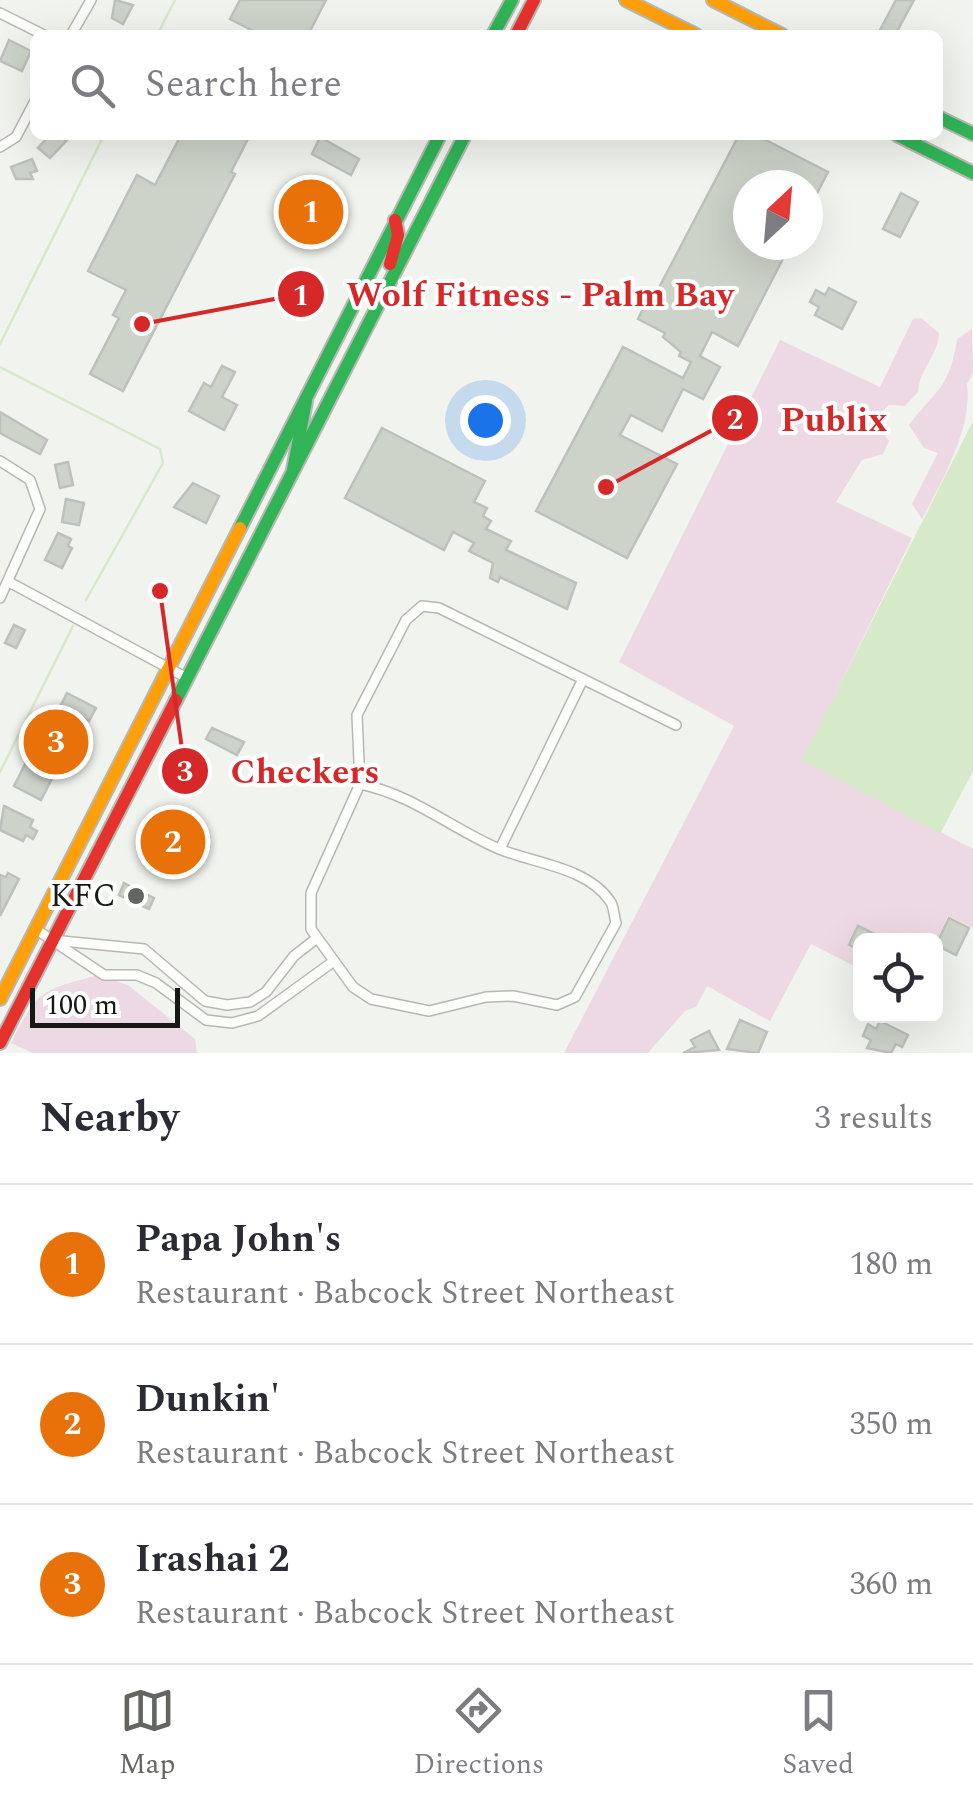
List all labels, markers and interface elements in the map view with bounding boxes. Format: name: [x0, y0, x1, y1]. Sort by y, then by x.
search box: [30, 30, 943, 140]
text: Search here: [145, 56, 342, 114]
icon: search: [65, 58, 120, 113]
north arrow: [733, 170, 823, 260]
pin: 1: [278, 174, 344, 250]
callout: Wolf Fitness - Palm Bay: [276, 262, 753, 327]
text: Wolf Fitness - Palm Bay: [346, 269, 735, 322]
text: 1: [293, 273, 309, 319]
callout: Publix: [710, 386, 907, 451]
text: Publix: [780, 394, 888, 447]
your location: [460, 395, 511, 446]
text: 2: [727, 397, 743, 443]
pin: 3: [23, 704, 88, 780]
callout: Checkers: [160, 738, 399, 803]
text: Checkers: [231, 746, 379, 799]
text: 3: [177, 749, 193, 795]
pin: 2: [140, 804, 206, 880]
place label: KFC: [50, 872, 116, 921]
marker: KFC: [125, 885, 147, 907]
map controls: [853, 933, 943, 1023]
button: locate: [853, 933, 943, 1023]
scale bar: [30, 983, 180, 1028]
text: 100 m: [45, 984, 118, 1027]
text: Nearby: [40, 1087, 179, 1150]
text: 3 results: [814, 1094, 933, 1143]
text: Papa John's: [135, 1211, 341, 1269]
text: 1: [64, 1240, 81, 1289]
text: 180 m: [849, 1240, 933, 1289]
text: Restaurant · Babcock Street Northeast: [135, 1269, 675, 1318]
text: Dunkin': [135, 1371, 280, 1429]
text: 2: [64, 1400, 81, 1449]
text: 350 m: [849, 1400, 933, 1449]
text: Restaurant · Babcock Street Northeast: [135, 1429, 675, 1478]
text: Irashai 2: [135, 1531, 290, 1589]
text: 3: [64, 1560, 81, 1609]
text: 360 m: [849, 1560, 933, 1609]
text: Restaurant · Babcock Street Northeast: [135, 1589, 675, 1638]
tab: Map: [119, 1683, 175, 1786]
tab: Directions: [413, 1683, 544, 1786]
tab: Saved: [782, 1683, 854, 1786]

